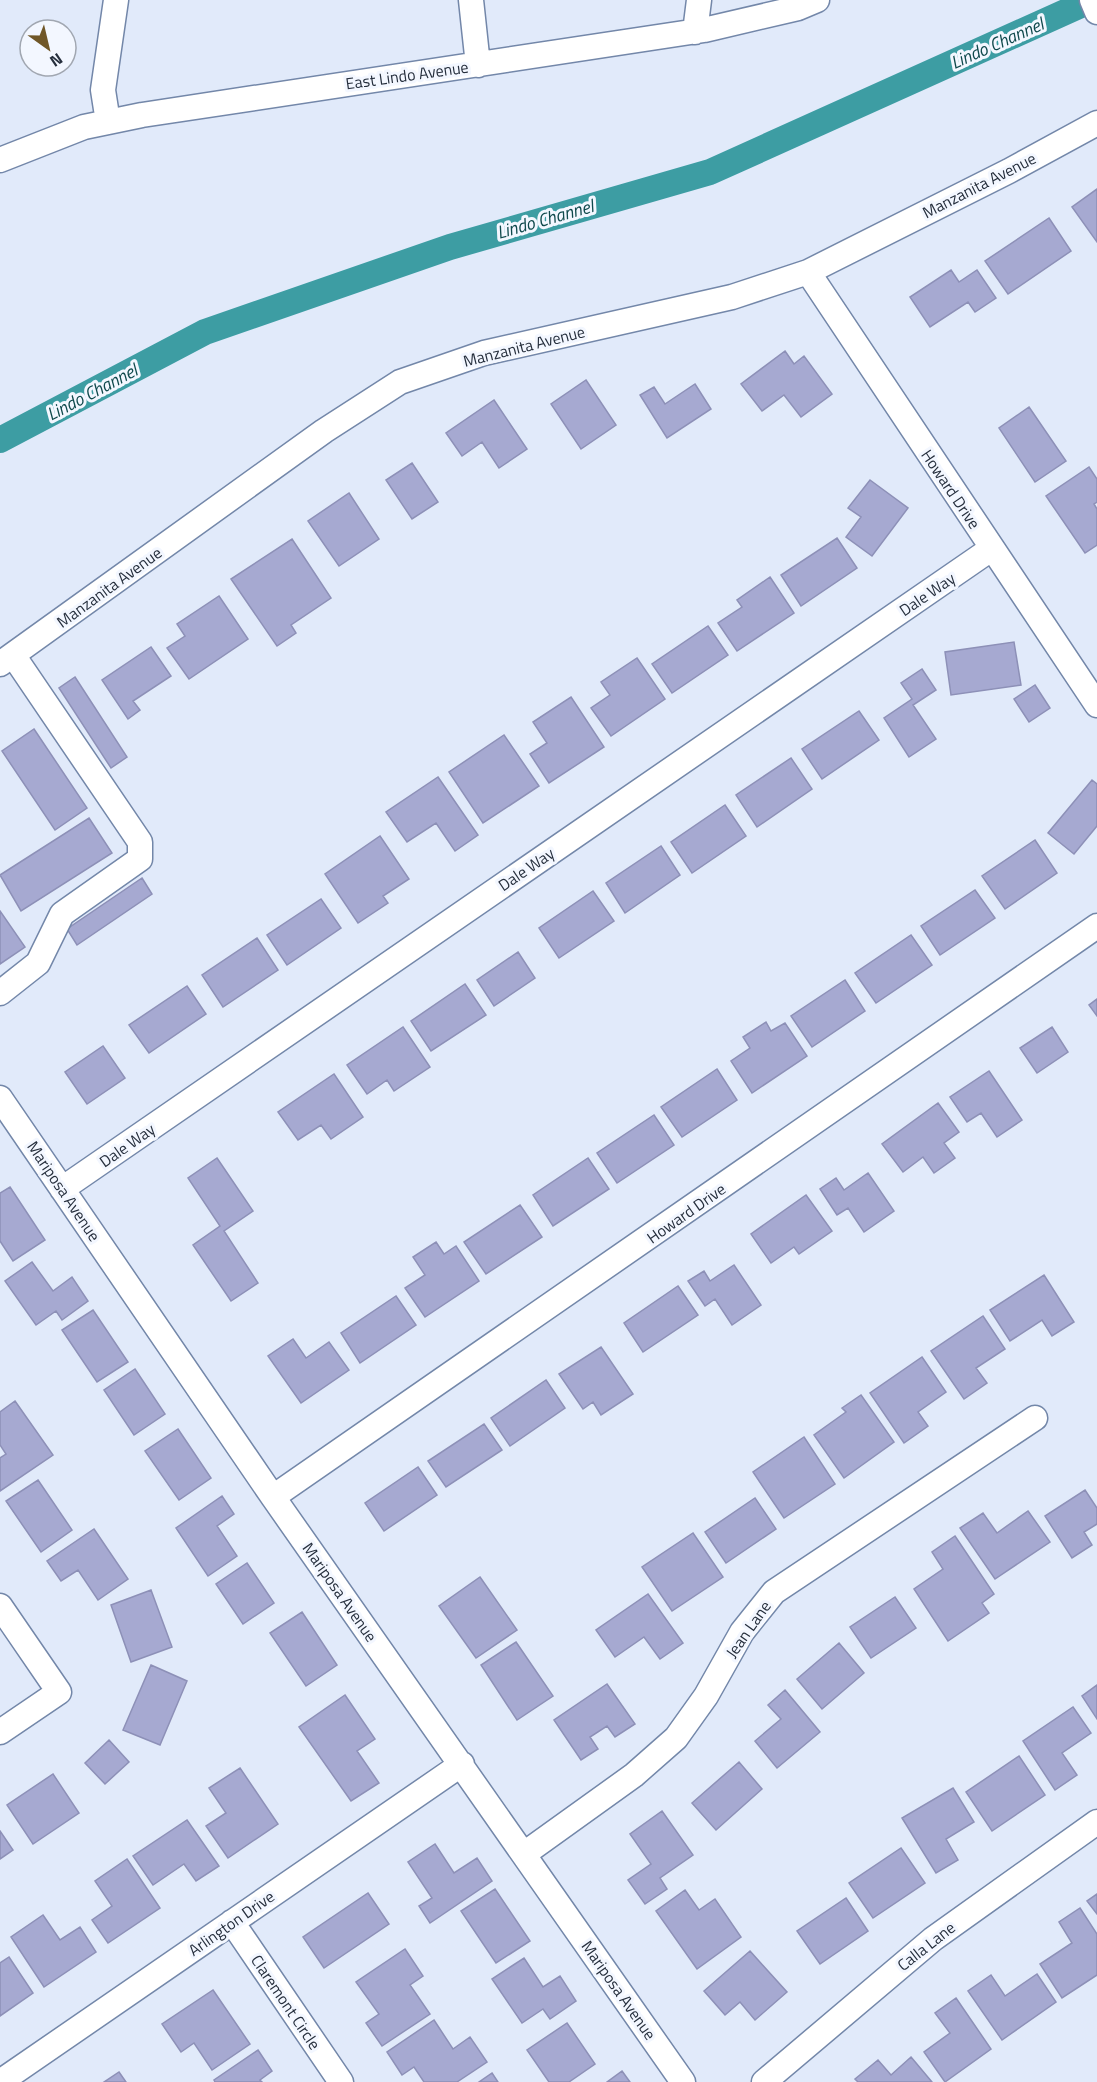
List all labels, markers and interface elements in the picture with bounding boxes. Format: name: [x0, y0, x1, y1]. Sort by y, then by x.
water label: Lindo Channel: [946, 10, 1050, 76]
north arrow: [18, 18, 78, 78]
text: N: [45, 47, 68, 73]
street label: East Lindo Avenue: [344, 55, 470, 95]
street label: Manzanita Avenue: [918, 146, 1040, 224]
water label: Lindo Channel: [493, 192, 599, 246]
street label: Manzanita Avenue: [461, 319, 587, 373]
water label: Lindo Channel: [42, 356, 144, 427]
street label: Howard Drive: [915, 444, 987, 534]
street label: Manzanita Avenue: [52, 541, 166, 633]
street label: Dale Way: [894, 566, 960, 622]
street label: Dale Way: [493, 841, 559, 897]
street label: Dale Way: [94, 1117, 160, 1173]
street label: Mariposa Avenue: [22, 1136, 106, 1246]
street label: Howard Drive: [642, 1177, 730, 1249]
street label: Mariposa Avenue: [297, 1537, 383, 1647]
street label: Jean Lane: [719, 1595, 777, 1663]
street label: Arlington Drive: [183, 1884, 279, 1962]
street label: Calla Lane: [892, 1916, 960, 1976]
street label: Mariposa Avenue: [576, 1935, 662, 2045]
street label: Claremont Circle: [245, 1950, 327, 2054]

